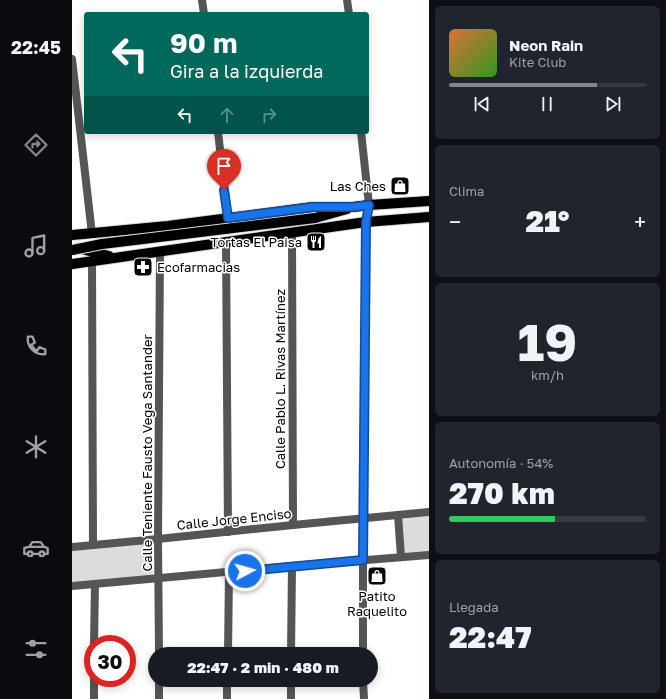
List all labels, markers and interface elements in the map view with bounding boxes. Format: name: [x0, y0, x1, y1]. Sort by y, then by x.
text: 90 m: [170, 26, 237, 59]
icon: left: [104, 28, 156, 80]
text: 22:45: [11, 36, 61, 58]
text: Neon Rain: [509, 36, 583, 54]
text: Kite Club: [509, 54, 566, 70]
text: Gira a la izquierda: [170, 60, 323, 82]
icon: previous: [471, 93, 493, 115]
icon: pause: [536, 93, 558, 115]
icon: next: [602, 93, 624, 115]
icon: left: [174, 104, 196, 126]
icon: ahead: [216, 104, 238, 126]
icon: right: [258, 104, 280, 126]
icon: directions: [22, 131, 50, 159]
pin: [207, 149, 241, 190]
icon: arrive: [213, 155, 235, 177]
shop icon: Las Ches: [389, 175, 411, 197]
place label: Las Ches: [330, 178, 386, 194]
text: Clima: [449, 183, 484, 199]
text: 21°: [525, 203, 570, 239]
text: −: [449, 208, 461, 235]
text: +: [634, 208, 646, 235]
restaurant icon: Tortas El Paisa: [305, 231, 327, 253]
icon: music: [22, 232, 50, 260]
place label: Tortas El Paisa: [211, 234, 302, 250]
pharmacy icon: Ecofarmacias: [132, 256, 154, 278]
place label: Ecofarmacias: [157, 259, 240, 275]
street label: Calle Pablo L. Rivas Martínez: [272, 289, 288, 469]
text: 19: [518, 310, 577, 372]
icon: phone: [22, 332, 50, 360]
street label: Calle Teniente Fausto Vega Santander: [139, 334, 155, 572]
text: km/h: [531, 367, 564, 383]
icon: climate: [22, 433, 50, 461]
text: Autonomía · 54%: [449, 455, 553, 471]
text: 270 km: [449, 475, 555, 511]
street label: Calle Jorge Enciso: [176, 505, 292, 533]
icon: car: [22, 534, 50, 562]
position arrow: [224, 550, 266, 592]
shop icon: Patito Raquelito: [366, 565, 388, 587]
place label: Patito Raquelito: [347, 588, 407, 619]
text: Llegada: [449, 599, 499, 615]
text: 22:47: [449, 619, 532, 655]
icon: filters: [22, 635, 50, 663]
speed limit sign: 30: [84, 635, 136, 687]
text: 22:47 · 2 min · 480 m: [187, 658, 339, 676]

